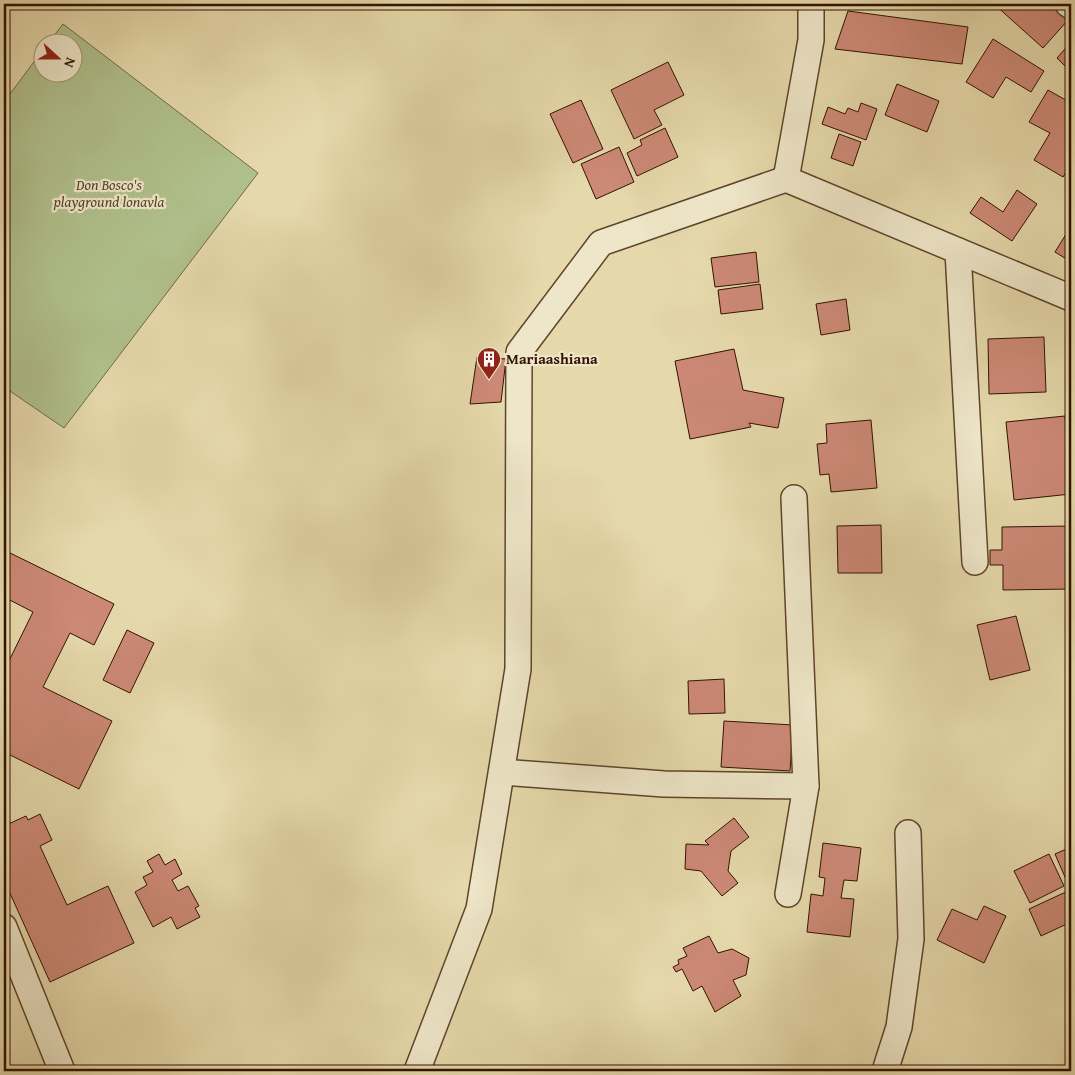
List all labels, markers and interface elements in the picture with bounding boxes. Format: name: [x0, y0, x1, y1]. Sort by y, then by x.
north arrow: [32, 32, 82, 82]
text: N: [59, 55, 81, 71]
park label: Don Bosco's playground lonavla: [53, 174, 164, 212]
building icon: Mariaashiana: [476, 346, 502, 380]
place label: Mariaashiana: [506, 348, 598, 369]

